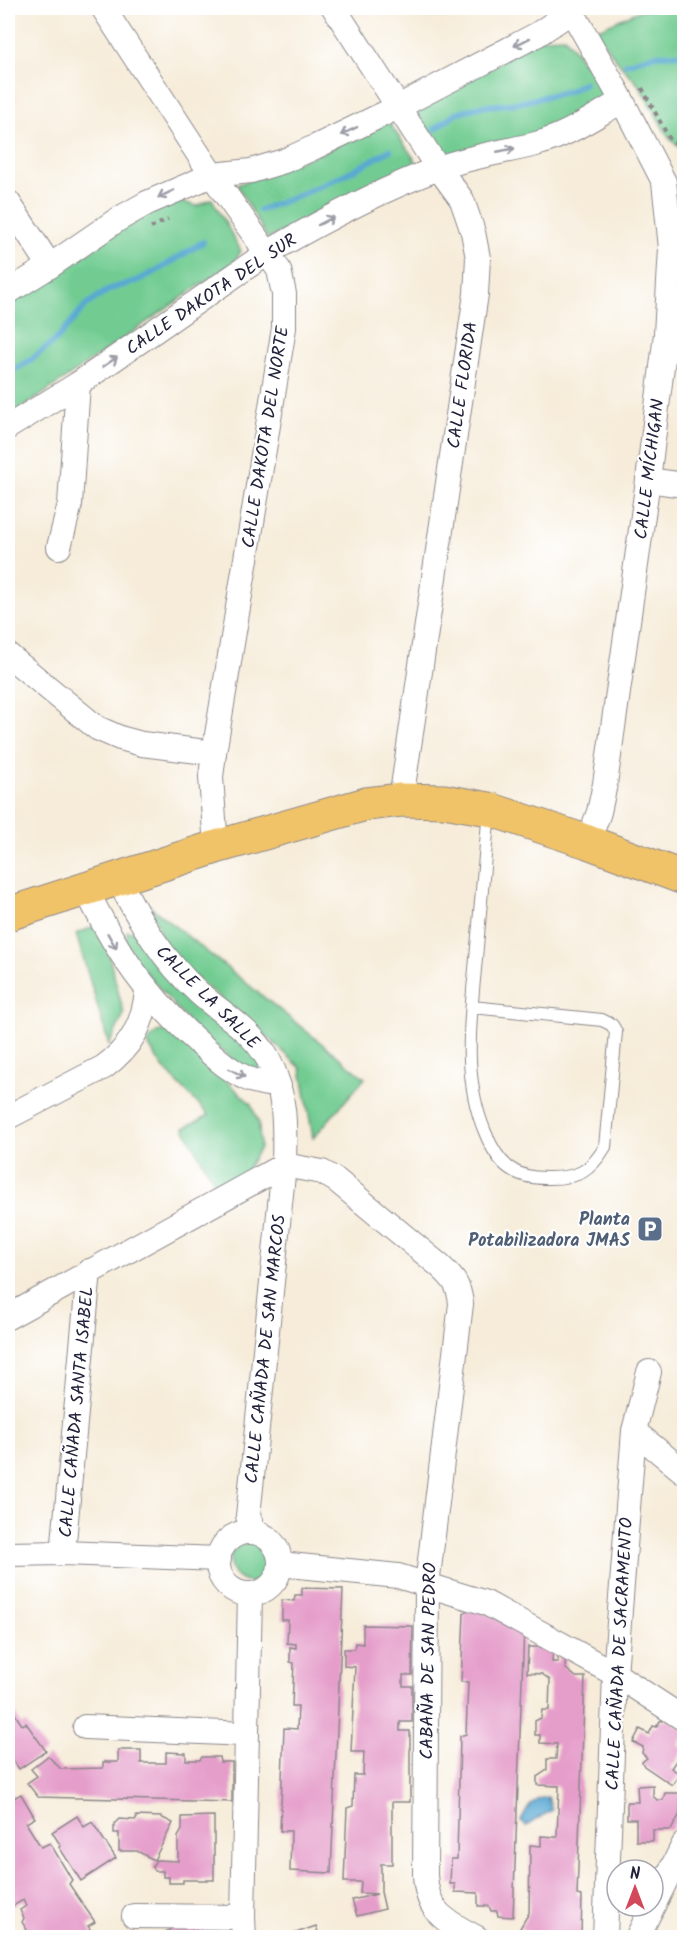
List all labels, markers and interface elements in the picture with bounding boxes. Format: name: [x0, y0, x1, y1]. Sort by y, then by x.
one-way arrow: [513, 36, 531, 48]
one-way arrow: [340, 125, 358, 137]
one-way arrow: [497, 143, 516, 155]
one-way arrow: [157, 188, 175, 200]
one-way arrow: [317, 215, 334, 227]
street label: CALLE DAKOTA DEL SUR: [120, 227, 303, 364]
street label: CALLE FLORIDA: [440, 320, 487, 451]
street label: CALLE DAKOTA DEL NORTE: [235, 324, 298, 550]
one-way arrow: [102, 356, 118, 368]
street label: CALLE MÍCHIGAN: [627, 397, 674, 541]
one-way arrow: [106, 932, 118, 949]
street label: CALLE LA SALLE: [148, 939, 266, 1057]
one-way arrow: [228, 1067, 245, 1079]
place label: Planta Potabilizadora JMAS: [468, 1206, 630, 1256]
street label: CALLE CAÑADA DE SAN MARCOS: [238, 1213, 295, 1485]
parking icon: Planta Potabilizadora JMAS: [635, 1214, 665, 1244]
street label: CALLE CAÑADA SANTA ISABEL: [52, 1285, 103, 1539]
street label: CALLE CAÑADA DE SACRAMENTO: [599, 1517, 642, 1791]
street label: CABAÑA DE SAN PEDRO: [413, 1562, 446, 1760]
north arrow: [605, 1858, 665, 1918]
text: N: [630, 1862, 640, 1887]

